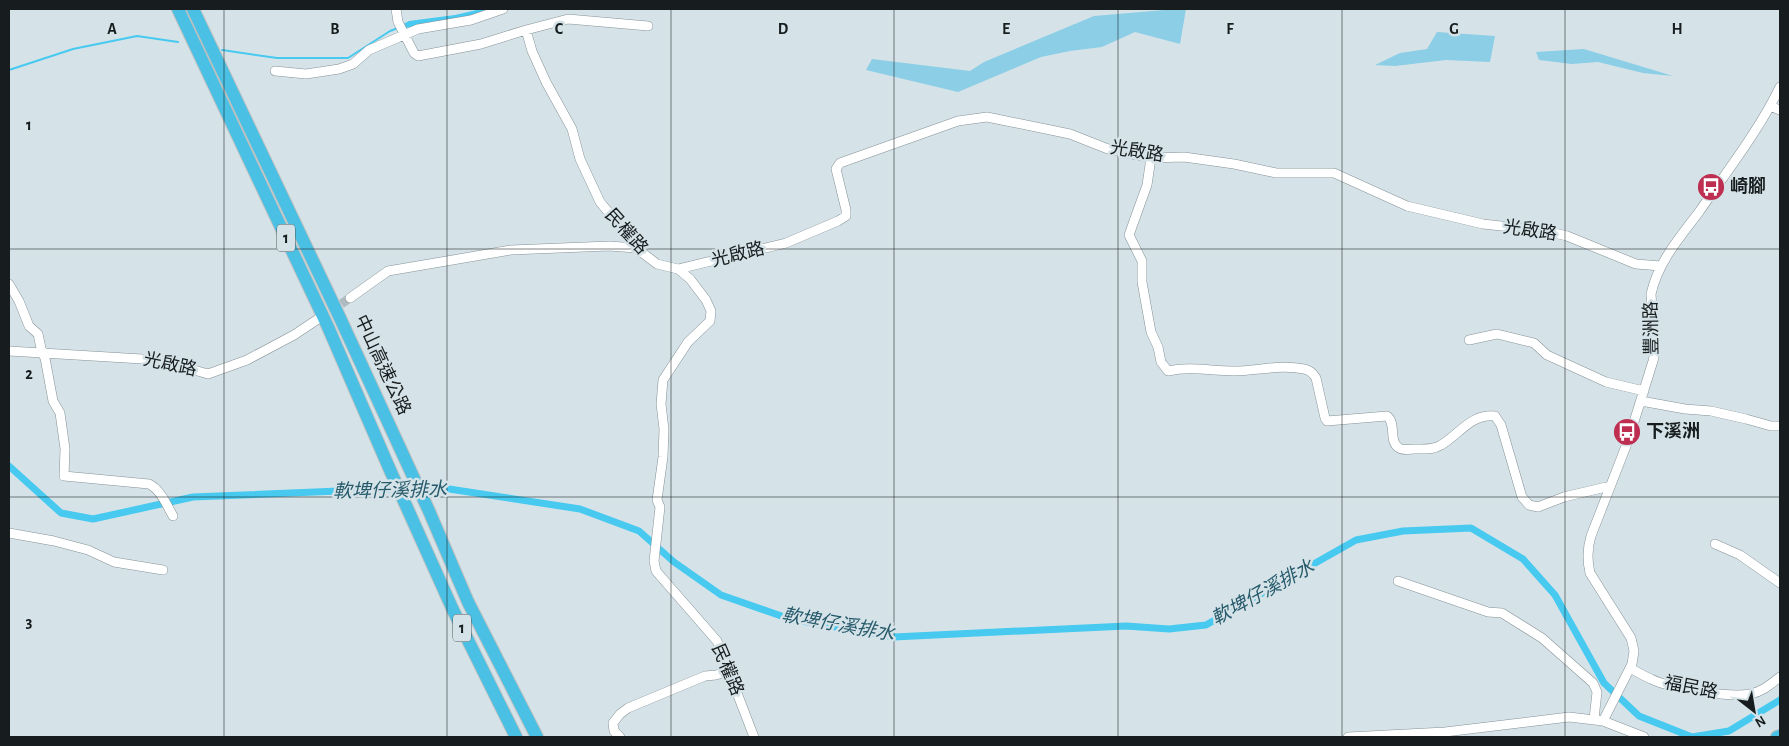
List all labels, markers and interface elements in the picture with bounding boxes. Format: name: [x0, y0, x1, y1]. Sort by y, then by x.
text: A: [107, 21, 117, 37]
text: B: [330, 21, 340, 37]
text: C: [555, 21, 564, 37]
text: D: [778, 21, 789, 37]
text: E: [1002, 21, 1010, 37]
text: F: [1226, 21, 1234, 37]
text: G: [1449, 21, 1459, 37]
text: H: [1671, 21, 1683, 37]
text: 1: [26, 117, 32, 133]
street label: 光啟路: [1109, 137, 1165, 165]
bus stop icon: 崎腳: [1696, 172, 1726, 202]
place label: 崎腳: [1730, 176, 1766, 196]
street label: 民權路: [601, 205, 652, 258]
street label: 光啟路: [1502, 216, 1558, 244]
road number: 1: [277, 224, 295, 252]
street label: 光啟路: [709, 238, 766, 270]
street label: 豐洲路: [1641, 301, 1661, 355]
street label: 中山高速公路: [351, 311, 415, 418]
street label: 光啟路: [142, 349, 199, 379]
text: 2: [25, 366, 33, 382]
bus stop icon: 下溪洲: [1612, 417, 1642, 447]
place label: 下溪洲: [1646, 421, 1700, 441]
water label: 軟埤仔溪排水: [333, 479, 448, 501]
water label: 軟埤仔溪排水: [1208, 556, 1318, 629]
water label: 軟埤仔溪排水: [780, 605, 897, 644]
text: 3: [26, 614, 33, 630]
road number: 1: [453, 614, 471, 641]
street label: 民權路: [708, 641, 748, 698]
street label: 福民路: [1663, 672, 1720, 702]
north arrow: [1729, 686, 1779, 736]
text: N: [1752, 713, 1768, 730]

